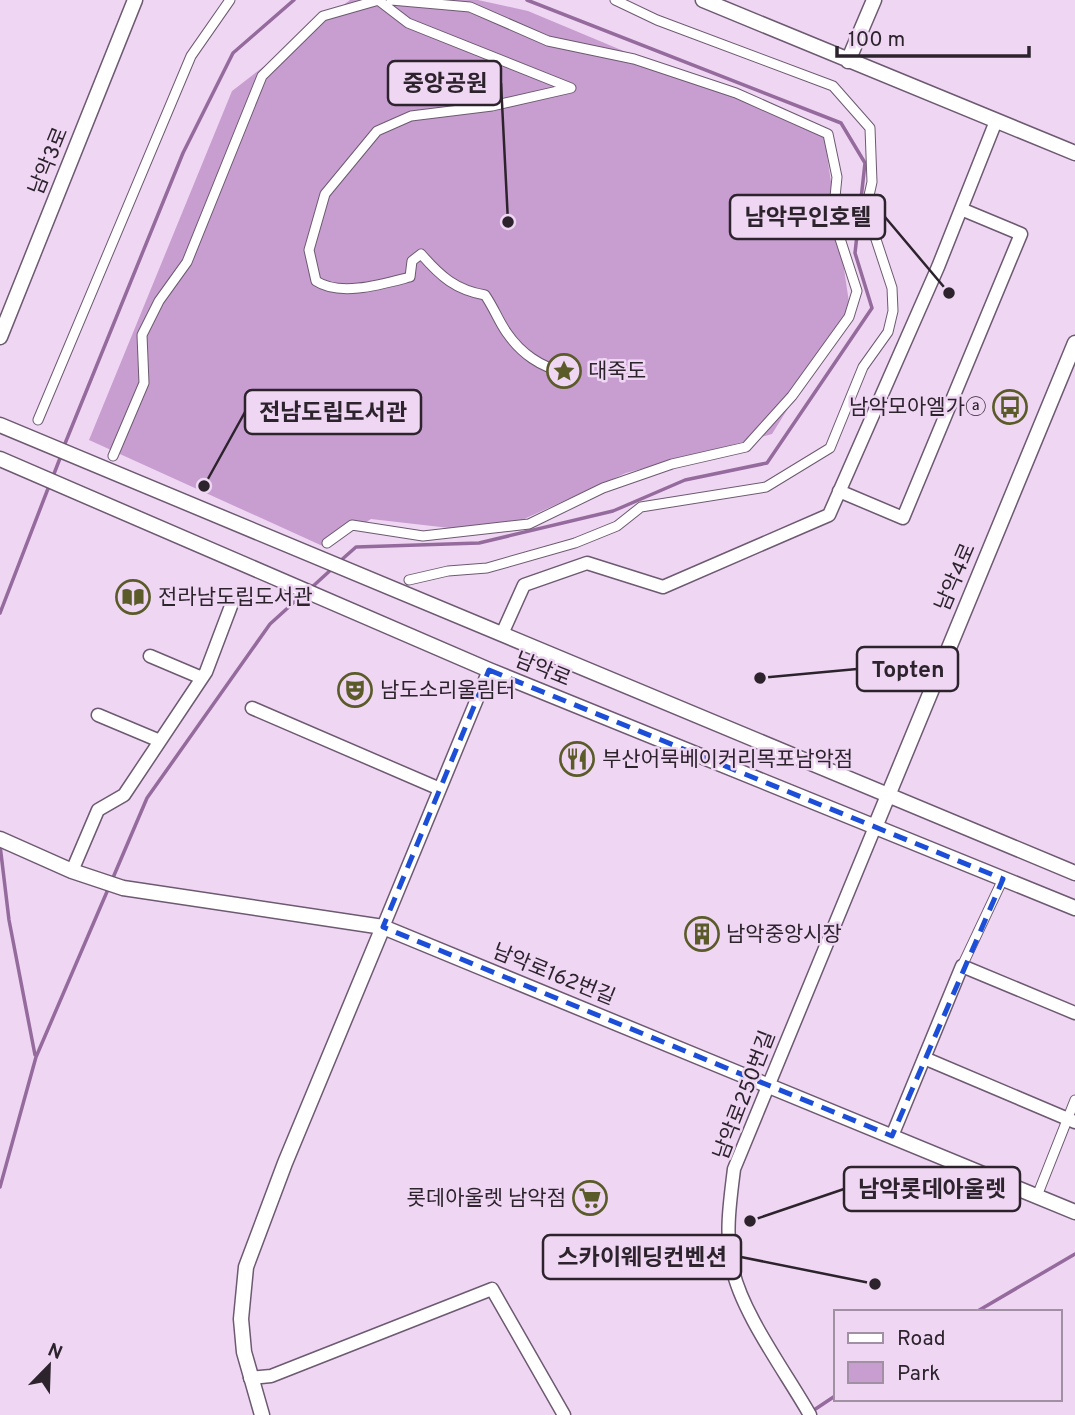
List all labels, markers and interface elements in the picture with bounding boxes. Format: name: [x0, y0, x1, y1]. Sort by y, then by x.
scale bar: [837, 14, 1030, 58]
text: 100 m: [848, 27, 905, 54]
callout: 중앙공원: [388, 61, 501, 105]
text: 중앙공원: [403, 71, 487, 100]
street label: 남악3로: [24, 124, 75, 199]
callout: 남악무인호텔: [730, 195, 885, 239]
text: 남악무인호텔: [745, 205, 871, 234]
place icon: 대죽도: [545, 352, 583, 390]
place label: 대죽도: [588, 359, 646, 386]
bus stop icon: 남악모아엘가ⓐ: [991, 388, 1029, 426]
callout: 전남도립도서관: [245, 390, 421, 434]
place label: 남악모아엘가ⓐ: [849, 395, 986, 422]
text: 전남도립도서관: [259, 400, 407, 429]
street label: 남악4로: [930, 540, 983, 616]
library icon: 전라남도립도서관: [114, 578, 152, 616]
place label: 전라남도립도서관: [158, 585, 313, 612]
street label: 남악로: [511, 647, 574, 694]
callout: Topten: [857, 647, 958, 691]
text: Topten: [871, 657, 945, 686]
theatre icon: 남도소리울림터: [336, 671, 374, 709]
place label: 남도소리울림터: [380, 678, 515, 705]
restaurant icon: 부산어묵베이커리목포남악점: [558, 740, 596, 778]
place label: 부산어묵베이커리목포남악점: [602, 747, 853, 774]
building icon: 남악중앙시장: [683, 915, 721, 953]
place label: 남악중앙시장: [726, 922, 842, 949]
street label: 남악로162번길: [488, 939, 619, 1012]
street label: 남악로250번길: [708, 1027, 782, 1164]
callout: 남악롯데아울렛: [844, 1167, 1020, 1211]
text: 남악롯데아울렛: [858, 1177, 1006, 1206]
supermarket icon: 롯데아울렛 남악점: [571, 1179, 609, 1217]
place label: 롯데아울렛 남악점: [407, 1186, 566, 1213]
callout: 스카이웨딩컨벤션: [543, 1235, 741, 1279]
text: 스카이웨딩컨벤션: [557, 1245, 727, 1274]
legend: [834, 1310, 1061, 1401]
text: Road: [897, 1326, 946, 1353]
north arrow: [14, 1331, 84, 1401]
text: N: [44, 1338, 66, 1366]
text: Park: [897, 1361, 940, 1388]

